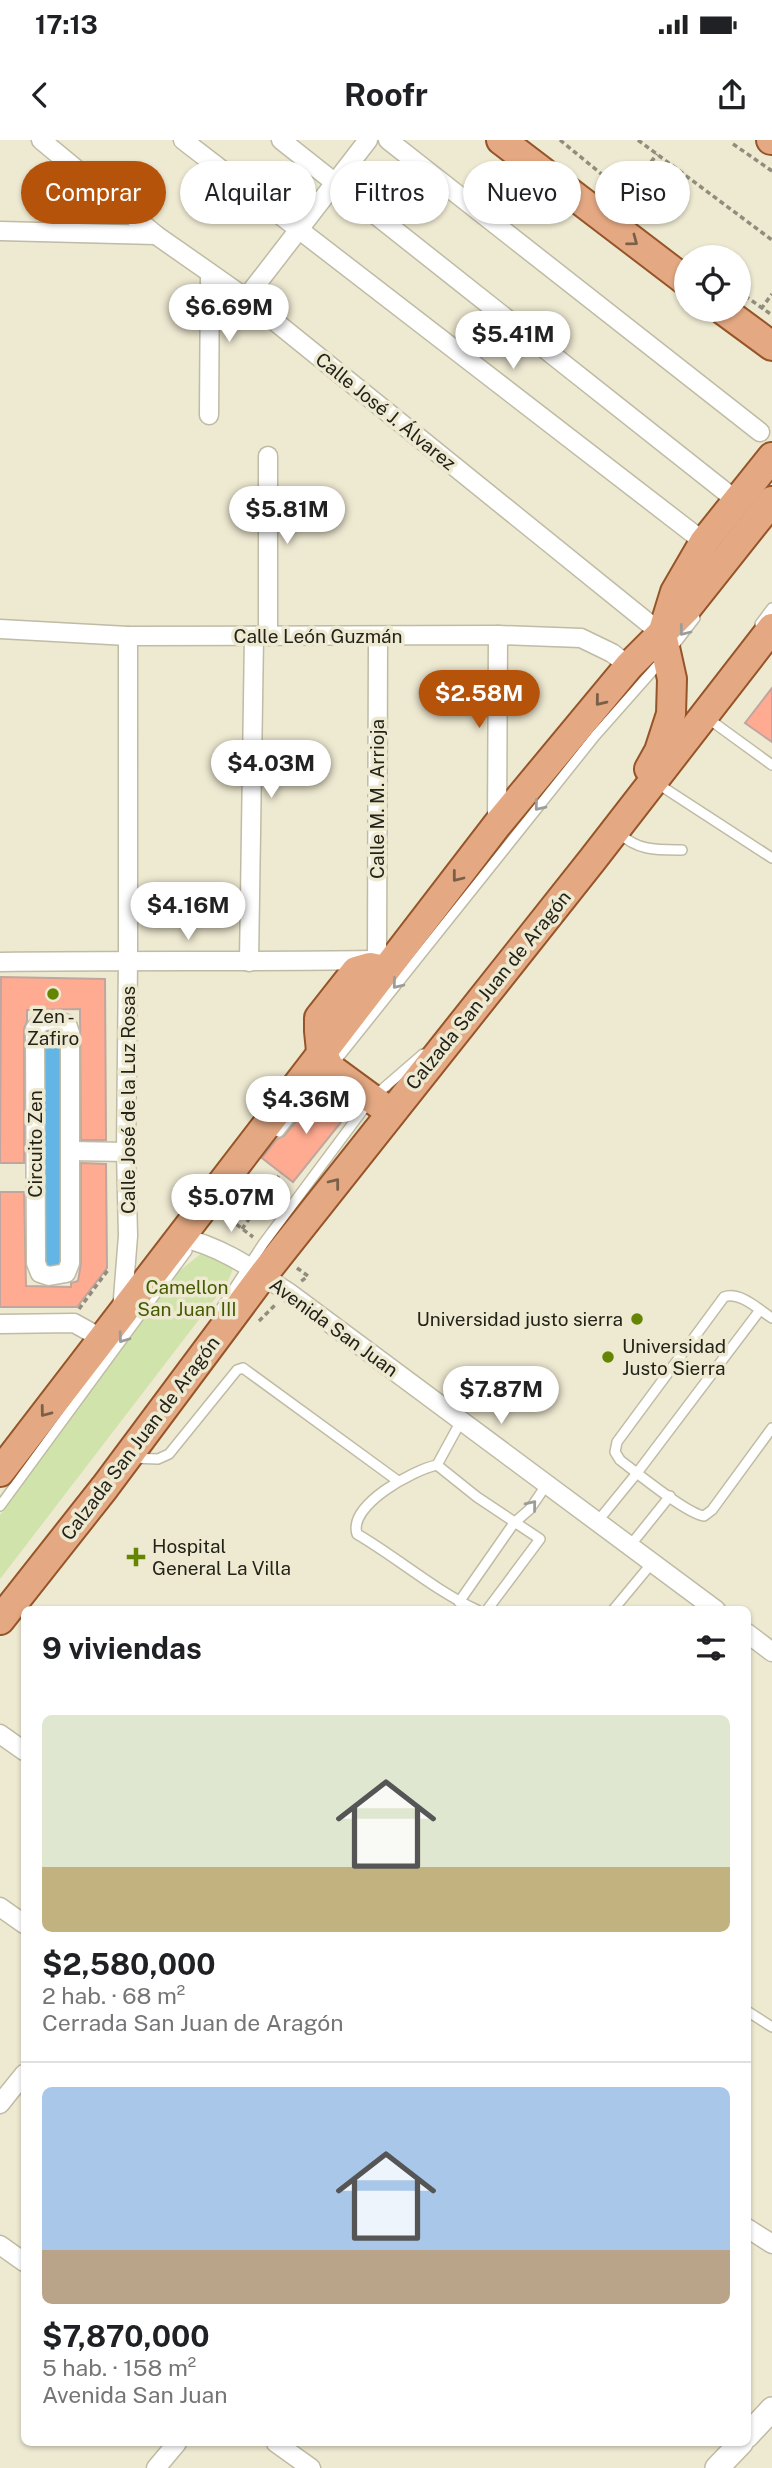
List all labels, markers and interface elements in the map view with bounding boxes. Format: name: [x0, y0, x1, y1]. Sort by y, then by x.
text: 17:13: [35, 9, 98, 40]
icon: back: [21, 76, 59, 114]
text: Roofr: [344, 76, 428, 113]
icon: share: [713, 76, 751, 114]
chip: Comprar: [21, 161, 166, 224]
chip: Alquilar: [180, 161, 316, 224]
chip: Filtros: [330, 161, 449, 224]
chip: Nuevo: [463, 161, 581, 224]
chip: Piso: [595, 161, 690, 224]
one-way arrow: [625, 232, 638, 245]
map controls: [674, 245, 751, 322]
button: locate: [674, 245, 751, 322]
pin: $6.69M: [172, 284, 286, 344]
text: $6.69M: [185, 293, 273, 320]
pin: $5.41M: [456, 312, 570, 371]
text: $5.41M: [471, 320, 555, 347]
street label: Calle José J. Álvarez: [311, 348, 461, 474]
pin: $5.81M: [230, 486, 344, 546]
text: $5.81M: [245, 495, 329, 522]
one-way arrow: [680, 624, 693, 636]
street label: Calle León Guzmán: [233, 625, 403, 647]
pin: $2.58M: [422, 670, 536, 730]
text: $2.58M: [435, 679, 523, 706]
one-way arrow: [596, 692, 608, 705]
street label: Calle M. M. Arrioja: [366, 719, 388, 879]
pin: $4.03M: [214, 740, 328, 800]
text: $4.03M: [227, 749, 315, 776]
one-way arrow: [535, 799, 548, 811]
one-way arrow: [452, 870, 465, 882]
pin: $4.16M: [131, 882, 245, 942]
street label: Calzada San Juan de Aragón: [401, 886, 575, 1094]
text: $4.16M: [146, 891, 230, 918]
one-way arrow: [393, 976, 405, 989]
marker: Zen - Zafiro: [45, 986, 61, 1002]
street label: Calle José de la Luz Rosas: [117, 986, 139, 1214]
place label: Zen - Zafiro: [27, 1005, 79, 1049]
pin: $4.36M: [249, 1076, 363, 1136]
text: $4.36M: [262, 1085, 350, 1112]
street label: Circuito Zen: [24, 1090, 46, 1198]
pin: $5.07M: [174, 1174, 288, 1234]
one-way arrow: [327, 1178, 340, 1191]
text: $5.07M: [187, 1183, 275, 1210]
street label: Avenida San Juan: [266, 1273, 402, 1381]
park label: Camellon San Juan III: [137, 1276, 237, 1320]
place label: Universidad justo sierra: [417, 1308, 623, 1330]
marker: Universidad justo sierra: [629, 1311, 645, 1327]
one-way arrow: [119, 1330, 131, 1343]
street label: Calzada San Juan de Aragón: [56, 1332, 224, 1544]
place label: Universidad Justo Sierra: [622, 1335, 726, 1379]
marker: Universidad Justo Sierra: [600, 1349, 616, 1365]
pin: $7.87M: [444, 1366, 558, 1426]
text: $7.87M: [459, 1375, 543, 1402]
one-way arrow: [41, 1404, 54, 1416]
one-way arrow: [523, 1500, 536, 1512]
place label: Hospital General La Villa: [152, 1535, 291, 1579]
marker: Hospital General La Villa: [126, 1547, 146, 1567]
icon: filters: [692, 1629, 730, 1667]
text: 9 viviendas: [42, 1630, 202, 1666]
icon: home: [323, 1761, 449, 1887]
text: $2,580,000: [42, 1946, 216, 1982]
text: 2 hab. · 68 m²: [42, 1982, 185, 2009]
text: Cerrada San Juan de Aragón: [42, 2009, 344, 2036]
icon: home: [323, 2133, 449, 2259]
text: $7,870,000: [42, 2318, 210, 2354]
text: 5 hab. · 158 m²: [42, 2354, 196, 2381]
text: Avenida San Juan: [42, 2381, 228, 2408]

